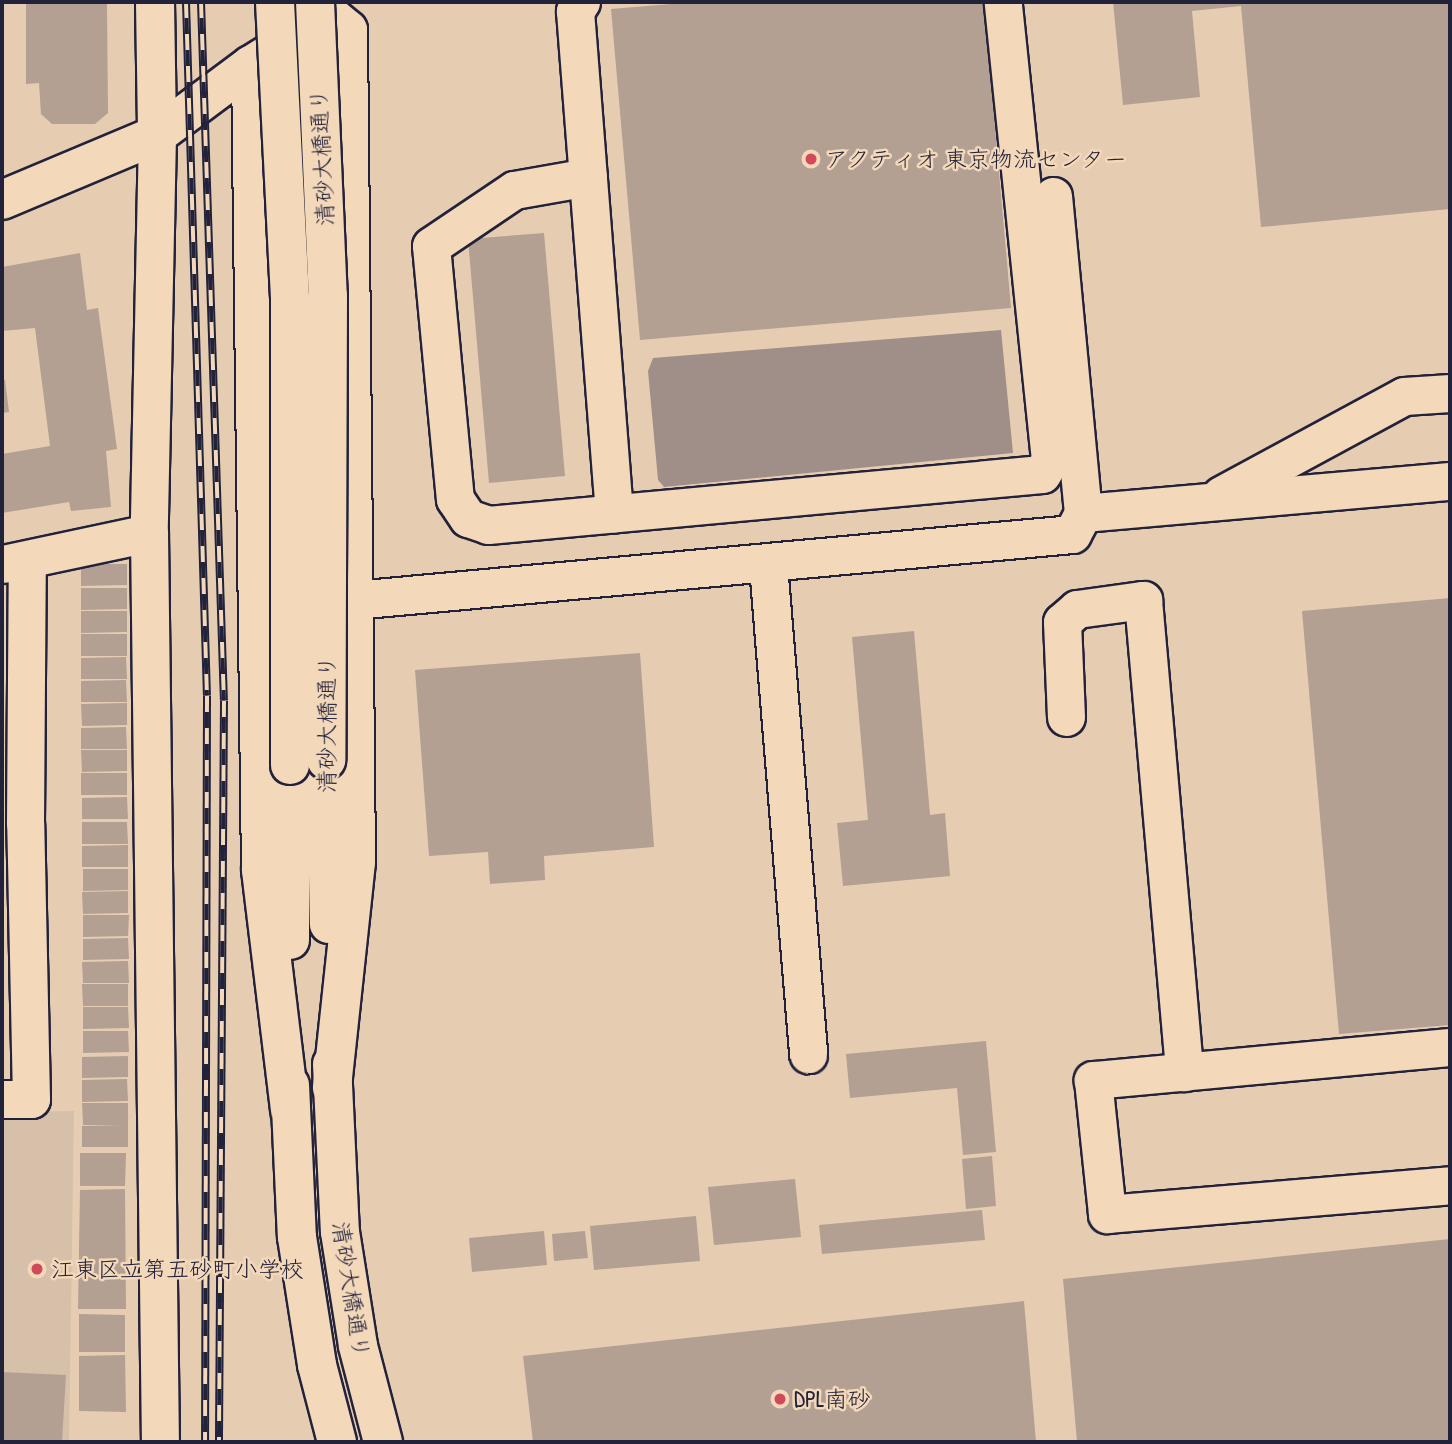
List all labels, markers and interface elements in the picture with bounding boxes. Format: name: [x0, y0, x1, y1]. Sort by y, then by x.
street label: 清砂大橋通り: [305, 87, 339, 227]
place label: アクティオ 東京物流センター: [825, 145, 1129, 173]
marker: アクティオ 東京物流センター: [803, 151, 819, 167]
street label: 清砂大橋通り: [313, 655, 341, 793]
street label: 清砂大橋通り: [327, 1220, 375, 1360]
place label: 江東区立第五砂町小学校: [51, 1255, 304, 1283]
marker: 江東区立第五砂町小学校: [29, 1261, 45, 1277]
place label: DPL南砂: [794, 1385, 871, 1413]
marker: DPL南砂: [772, 1391, 788, 1407]

